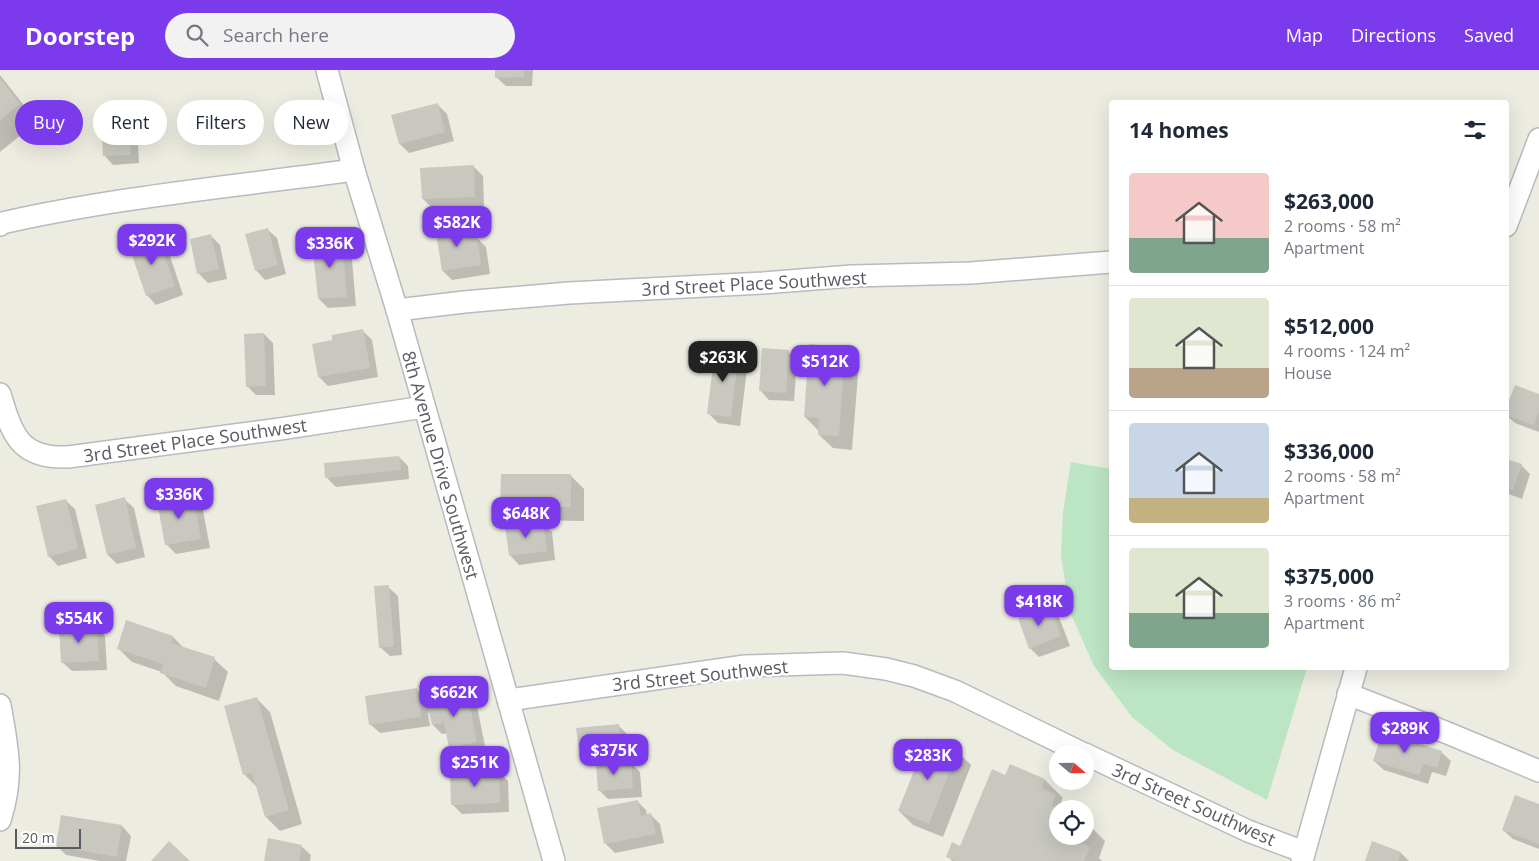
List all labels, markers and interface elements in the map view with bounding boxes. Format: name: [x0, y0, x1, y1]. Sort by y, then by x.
search box: [165, 13, 515, 58]
text: Doorstep: [25, 19, 135, 52]
icon: search: [183, 21, 211, 49]
text: Search here: [223, 22, 329, 48]
text: Map: [1286, 23, 1323, 47]
text: Directions: [1351, 23, 1436, 47]
text: Saved: [1464, 23, 1514, 47]
chip: Buy: [15, 100, 83, 145]
chip: Rent: [93, 100, 167, 145]
chip: Filters: [177, 100, 264, 145]
chip: New: [274, 100, 348, 145]
text: 14 homes: [1129, 116, 1229, 144]
icon: filters: [1461, 116, 1489, 144]
text: $263,000: [1284, 187, 1374, 215]
icon: home: [1169, 193, 1229, 253]
pin: $582K: [422, 206, 492, 248]
text: $582K: [433, 211, 481, 233]
text: 2 rooms · 58 m²: [1284, 215, 1401, 237]
pin: $292K: [117, 224, 187, 266]
pin: $336K: [295, 226, 365, 269]
text: $292K: [128, 229, 176, 251]
text: $336K: [306, 232, 354, 254]
text: Apartment: [1284, 237, 1364, 259]
street label: 3rd Street Place Southwest: [641, 265, 867, 301]
text: $512,000: [1284, 312, 1374, 340]
icon: home: [1169, 318, 1229, 378]
pin: $263K: [688, 340, 758, 383]
text: 4 rooms · 124 m²: [1284, 340, 1410, 362]
pin: $512K: [790, 344, 860, 387]
text: $263K: [699, 346, 747, 368]
street label: 8th Avenue Drive Southwest: [397, 348, 485, 582]
text: $512K: [801, 350, 849, 372]
text: House: [1284, 362, 1332, 384]
street label: 3rd Street Place Southwest: [82, 412, 308, 468]
text: $336,000: [1284, 437, 1374, 465]
icon: home: [1169, 443, 1229, 503]
text: 2 rooms · 58 m²: [1284, 465, 1401, 487]
pin: $336K: [144, 478, 214, 520]
text: $336K: [155, 483, 203, 505]
text: Apartment: [1284, 487, 1364, 509]
pin: $648K: [491, 496, 561, 539]
text: $648K: [502, 502, 550, 524]
text: $375,000: [1284, 562, 1374, 590]
icon: home: [1169, 568, 1229, 628]
pin: $418K: [1004, 584, 1074, 627]
text: $418K: [1015, 590, 1063, 612]
text: 3 rooms · 86 m²: [1284, 590, 1401, 612]
pin: $554K: [44, 602, 114, 644]
text: $554K: [55, 607, 103, 629]
text: Apartment: [1284, 612, 1364, 634]
street label: 3rd Street Southwest: [611, 654, 789, 696]
pin: $662K: [419, 676, 489, 718]
text: $662K: [430, 681, 478, 703]
pin: $289K: [1370, 712, 1440, 754]
text: $289K: [1381, 717, 1429, 739]
pin: $375K: [579, 734, 649, 776]
pin: $283K: [893, 738, 963, 781]
text: $375K: [590, 739, 638, 761]
text: $283K: [904, 744, 952, 766]
north arrow: [1049, 745, 1094, 790]
map controls: [1049, 745, 1094, 845]
pin: $251K: [440, 746, 510, 788]
text: $251K: [451, 751, 499, 773]
street label: 3rd Street Southwest: [1108, 757, 1280, 851]
button: locate: [1049, 800, 1094, 845]
scale bar: [15, 826, 81, 849]
text: 20 m: [22, 828, 55, 847]

